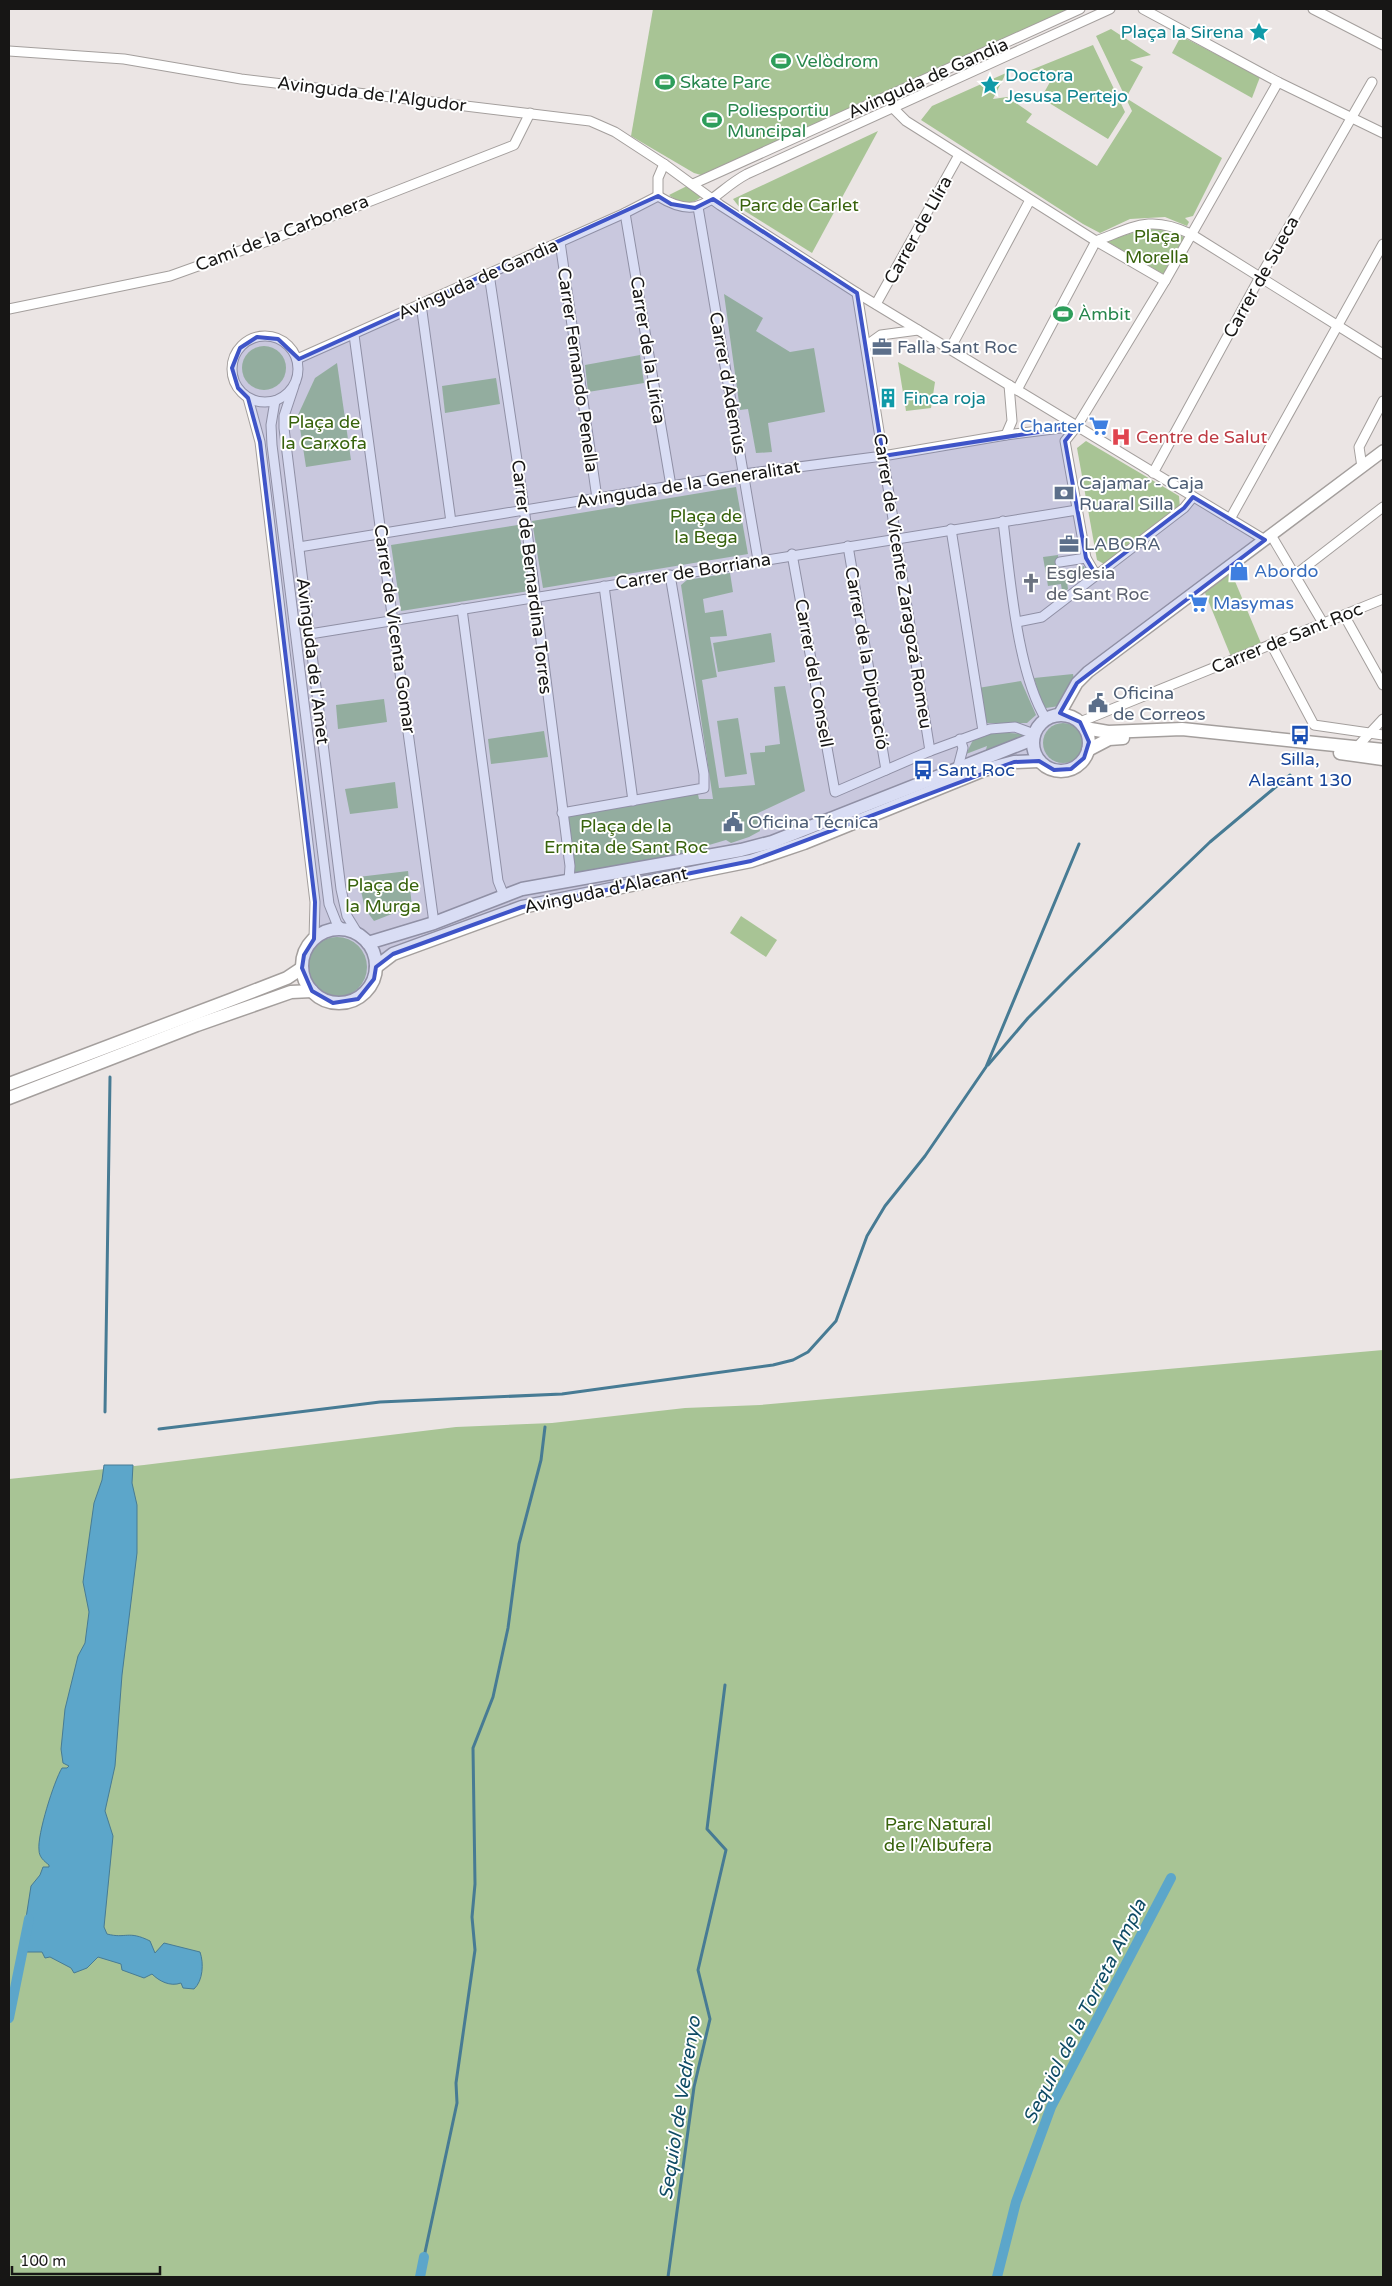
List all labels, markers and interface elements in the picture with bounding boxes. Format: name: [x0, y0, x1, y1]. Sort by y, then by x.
place label: Plaça la Sirena: [1120, 21, 1244, 43]
place icon: Plaça la Sirena: [1248, 21, 1270, 43]
street label: Avinguda de Gandia: [844, 33, 1012, 123]
sports icon: Velòdrom: [770, 50, 792, 72]
place label: Velòdrom: [796, 50, 879, 72]
place label: Doctora Jesusa Pertejo: [1005, 64, 1128, 107]
street label: Avinguda de l'Algudor: [276, 71, 468, 117]
sports icon: Skate Parc: [654, 71, 676, 93]
place label: Skate Parc: [680, 71, 770, 93]
place icon: Doctora Jesusa Pertejo: [979, 74, 1001, 96]
place label: Poliesportiu Muncipal: [727, 99, 829, 142]
sports icon: Poliesportiu Muncipal: [701, 109, 723, 131]
street label: Carrer de Llíra: [879, 172, 957, 288]
street label: Camí de la Carbonera: [192, 190, 372, 276]
park label: Parc de Carlet: [739, 194, 859, 216]
street label: Carrer de Sueca: [1218, 212, 1304, 342]
park label: Plaça Morella: [1125, 225, 1189, 268]
street label: Avinguda de Gandia: [394, 234, 562, 324]
street label: Carrer Fernando Penella: [553, 266, 603, 474]
street label: Carrer de la Lírica: [625, 275, 671, 425]
sports icon: Àmbit: [1052, 303, 1074, 325]
place label: Àmbit: [1078, 303, 1131, 325]
street label: Carrer d'Ademús: [705, 310, 751, 456]
office icon: Falla Sant Roc: [871, 336, 893, 358]
place label: Falla Sant Roc: [897, 336, 1017, 358]
building icon: Finca roja: [877, 387, 899, 409]
place label: Finca roja: [903, 387, 986, 409]
park label: Plaça de la Carxofa: [281, 411, 367, 454]
place label: Charter: [1020, 415, 1084, 437]
supermarket icon: Charter: [1088, 415, 1110, 437]
hospital icon: Centre de Salut: [1110, 426, 1132, 448]
place label: Centre de Salut: [1136, 426, 1267, 448]
street label: Carrer de Vicente Zaragozá Romeu: [869, 432, 937, 730]
street label: Avinguda de la Generalitat: [575, 455, 802, 513]
street label: Carrer de Bernardina Torres: [507, 459, 557, 695]
place label: Cajamar - Caja Ruaral Silla: [1079, 472, 1204, 515]
bank icon: Cajamar - Caja Ruaral Silla: [1053, 482, 1075, 504]
park label: Plaça de la Bega: [670, 505, 742, 548]
street label: Carrer de Vicenta Gomar: [369, 523, 421, 735]
office icon: LABORA: [1058, 533, 1080, 555]
place label: LABORA: [1084, 533, 1161, 555]
street label: Carrer de Borriana: [614, 548, 772, 594]
shop icon: Abordo: [1228, 560, 1250, 582]
place label: Abordo: [1254, 560, 1319, 582]
place label: Esglesia de Sant Roc: [1046, 562, 1149, 605]
street label: Carrer de la Diputació: [840, 565, 894, 751]
church icon: Esglesia de Sant Roc: [1020, 572, 1042, 594]
street label: Avinguda de l'Amet: [292, 576, 334, 746]
supermarket icon: Masymas: [1187, 592, 1209, 614]
place label: Masymas: [1213, 592, 1294, 614]
street label: Carrer del Consell: [790, 597, 838, 749]
street label: Carrer de Sant Roc: [1208, 598, 1366, 678]
place label: Oficina de Correos: [1113, 682, 1206, 725]
public building icon: Oficina de Correos: [1087, 692, 1109, 714]
bus stop icon: Silla, Alacant 130: [1289, 724, 1311, 746]
place label: Silla, Alacant 130: [1248, 748, 1352, 791]
bus stop icon: Sant Roc: [912, 759, 934, 781]
place label: Sant Roc: [938, 759, 1015, 781]
public building icon: Oficina Técnica: [722, 811, 744, 833]
place label: Oficina Técnica: [748, 811, 879, 833]
park label: Plaça de la Ermita de Sant Roc: [544, 815, 708, 858]
street label: Avinguda d'Alacant: [522, 862, 690, 918]
park label: Plaça de la Murga: [345, 874, 421, 917]
park label: Parc Natural de l'Albufera: [884, 1813, 992, 1856]
water label: Sequiol de la Torreta Ampla: [1019, 1894, 1152, 2127]
water label: Sequiol de Vedrenyo: [655, 2013, 706, 2201]
scale bar: [12, 2244, 160, 2276]
text: 100 m: [20, 2252, 66, 2270]

